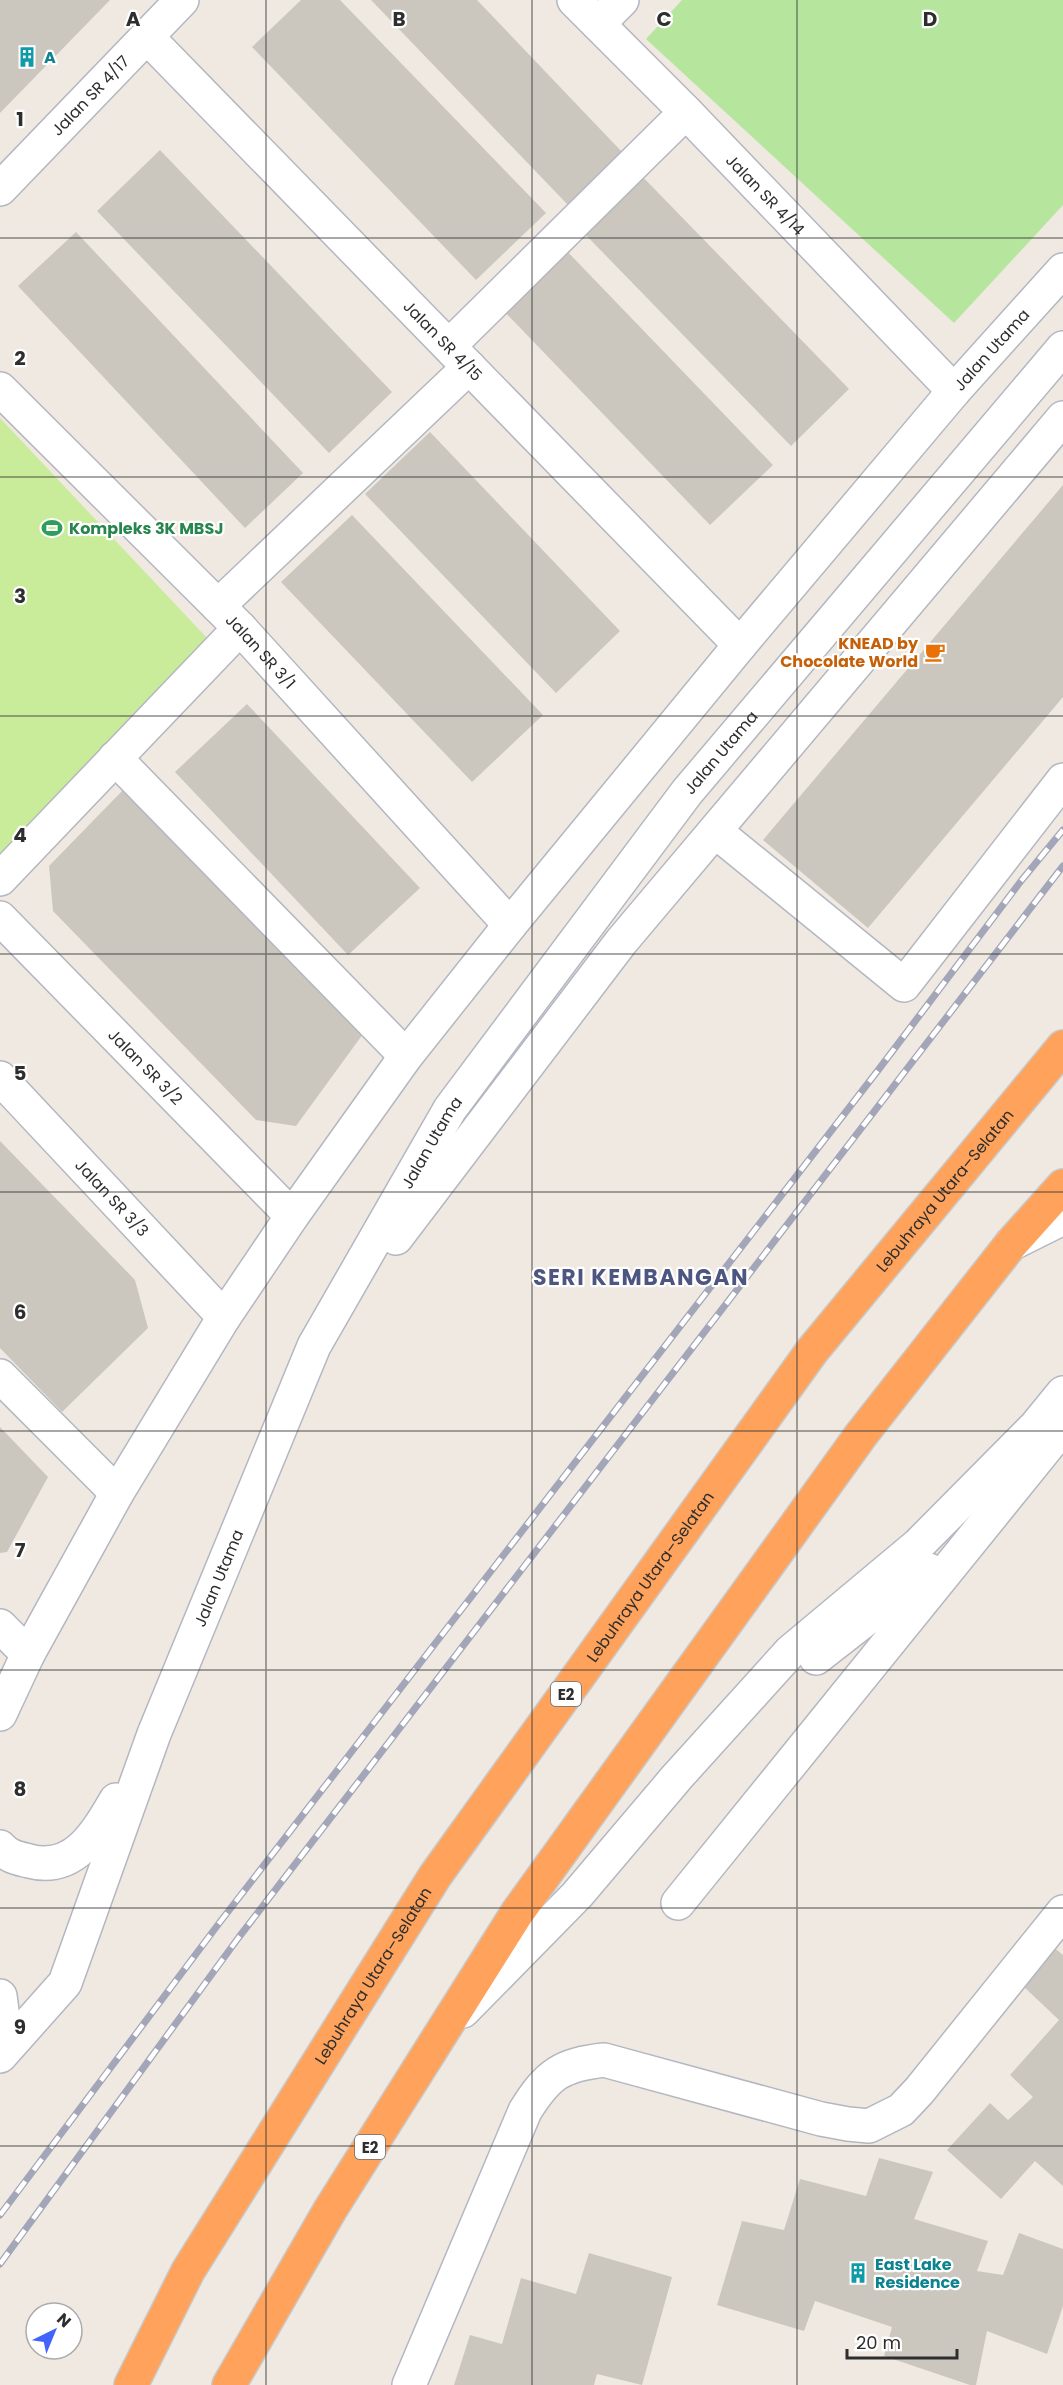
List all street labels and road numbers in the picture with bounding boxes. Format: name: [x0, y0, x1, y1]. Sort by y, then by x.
street label: Jalan SR 4/17: [46, 50, 135, 141]
street label: Jalan SR 4/14: [721, 149, 810, 240]
street label: Jalan SR 4/15: [398, 295, 488, 386]
street label: Jalan Utama: [948, 303, 1035, 396]
street label: Jalan SR 3/1: [221, 609, 301, 694]
street label: Jalan Utama: [678, 705, 763, 799]
street label: Jalan SR 3/2: [103, 1023, 188, 1110]
street label: Jalan Utama: [395, 1091, 467, 1193]
street label: Lebuhraya Utara–Selatan: [870, 1104, 1019, 1277]
street label: Jalan SR 3/3: [70, 1154, 154, 1241]
street label: Lebuhraya Utara–Selatan: [581, 1486, 719, 1667]
street label: Jalan Utama: [188, 1526, 249, 1630]
road number: E2: [551, 1682, 581, 1706]
street label: Lebuhraya Utara–Selatan: [309, 1882, 437, 2069]
road number: E2: [355, 2135, 385, 2159]

